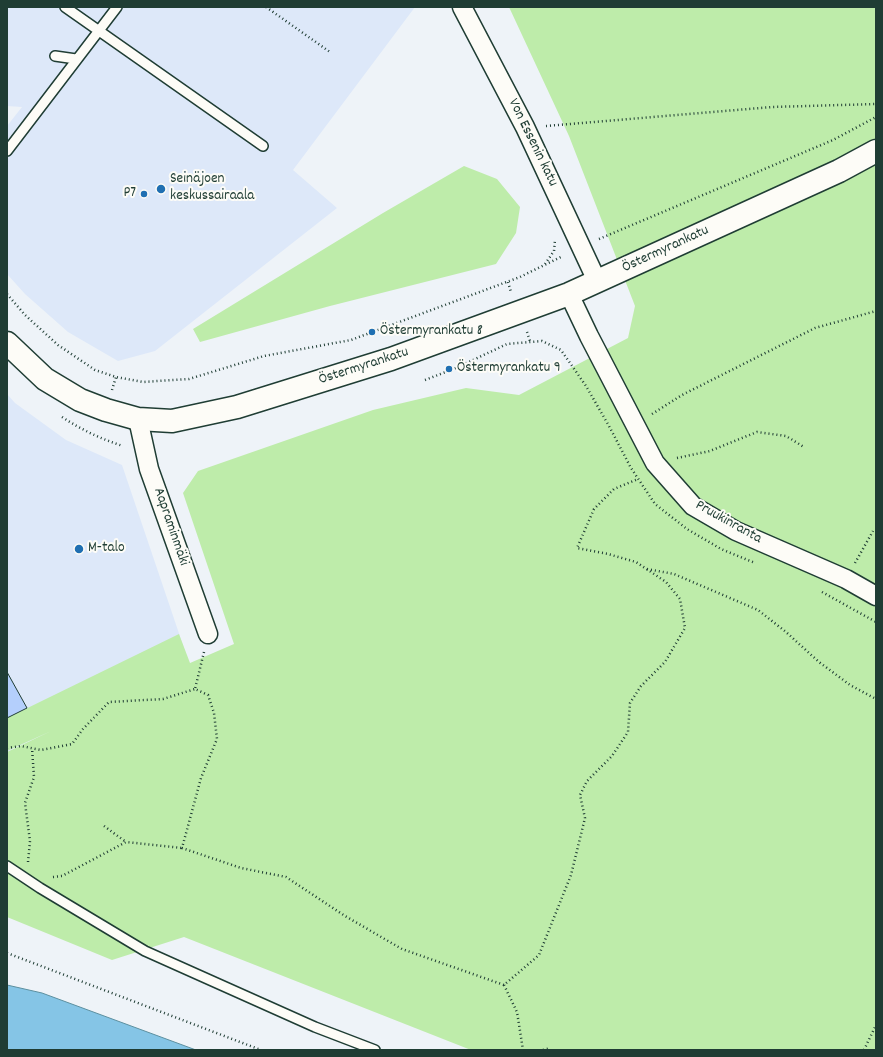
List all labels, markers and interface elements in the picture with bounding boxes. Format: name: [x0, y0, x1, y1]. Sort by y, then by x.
street label: Von Essenin katu: [503, 96, 561, 190]
place label: Seinäjoen keskussairaala: [170, 171, 254, 206]
marker: Seinäjoen keskussairaala: [155, 183, 167, 195]
place label: P7: [123, 185, 136, 203]
marker: P7: [139, 189, 149, 199]
street label: Östermyrankatu: [620, 222, 712, 278]
place label: Östermyrankatu 8: [380, 323, 483, 341]
marker: Östermyrankatu 8: [367, 327, 377, 337]
street label: Östermyrankatu: [317, 344, 411, 390]
place label: Östermyrankatu 9: [457, 360, 561, 378]
marker: Östermyrankatu 9: [444, 364, 454, 374]
street label: Aapraminmäki: [148, 486, 192, 568]
street label: Pruukinranta: [692, 497, 764, 549]
place label: M-talo: [88, 540, 125, 558]
marker: M-talo: [73, 543, 85, 555]

